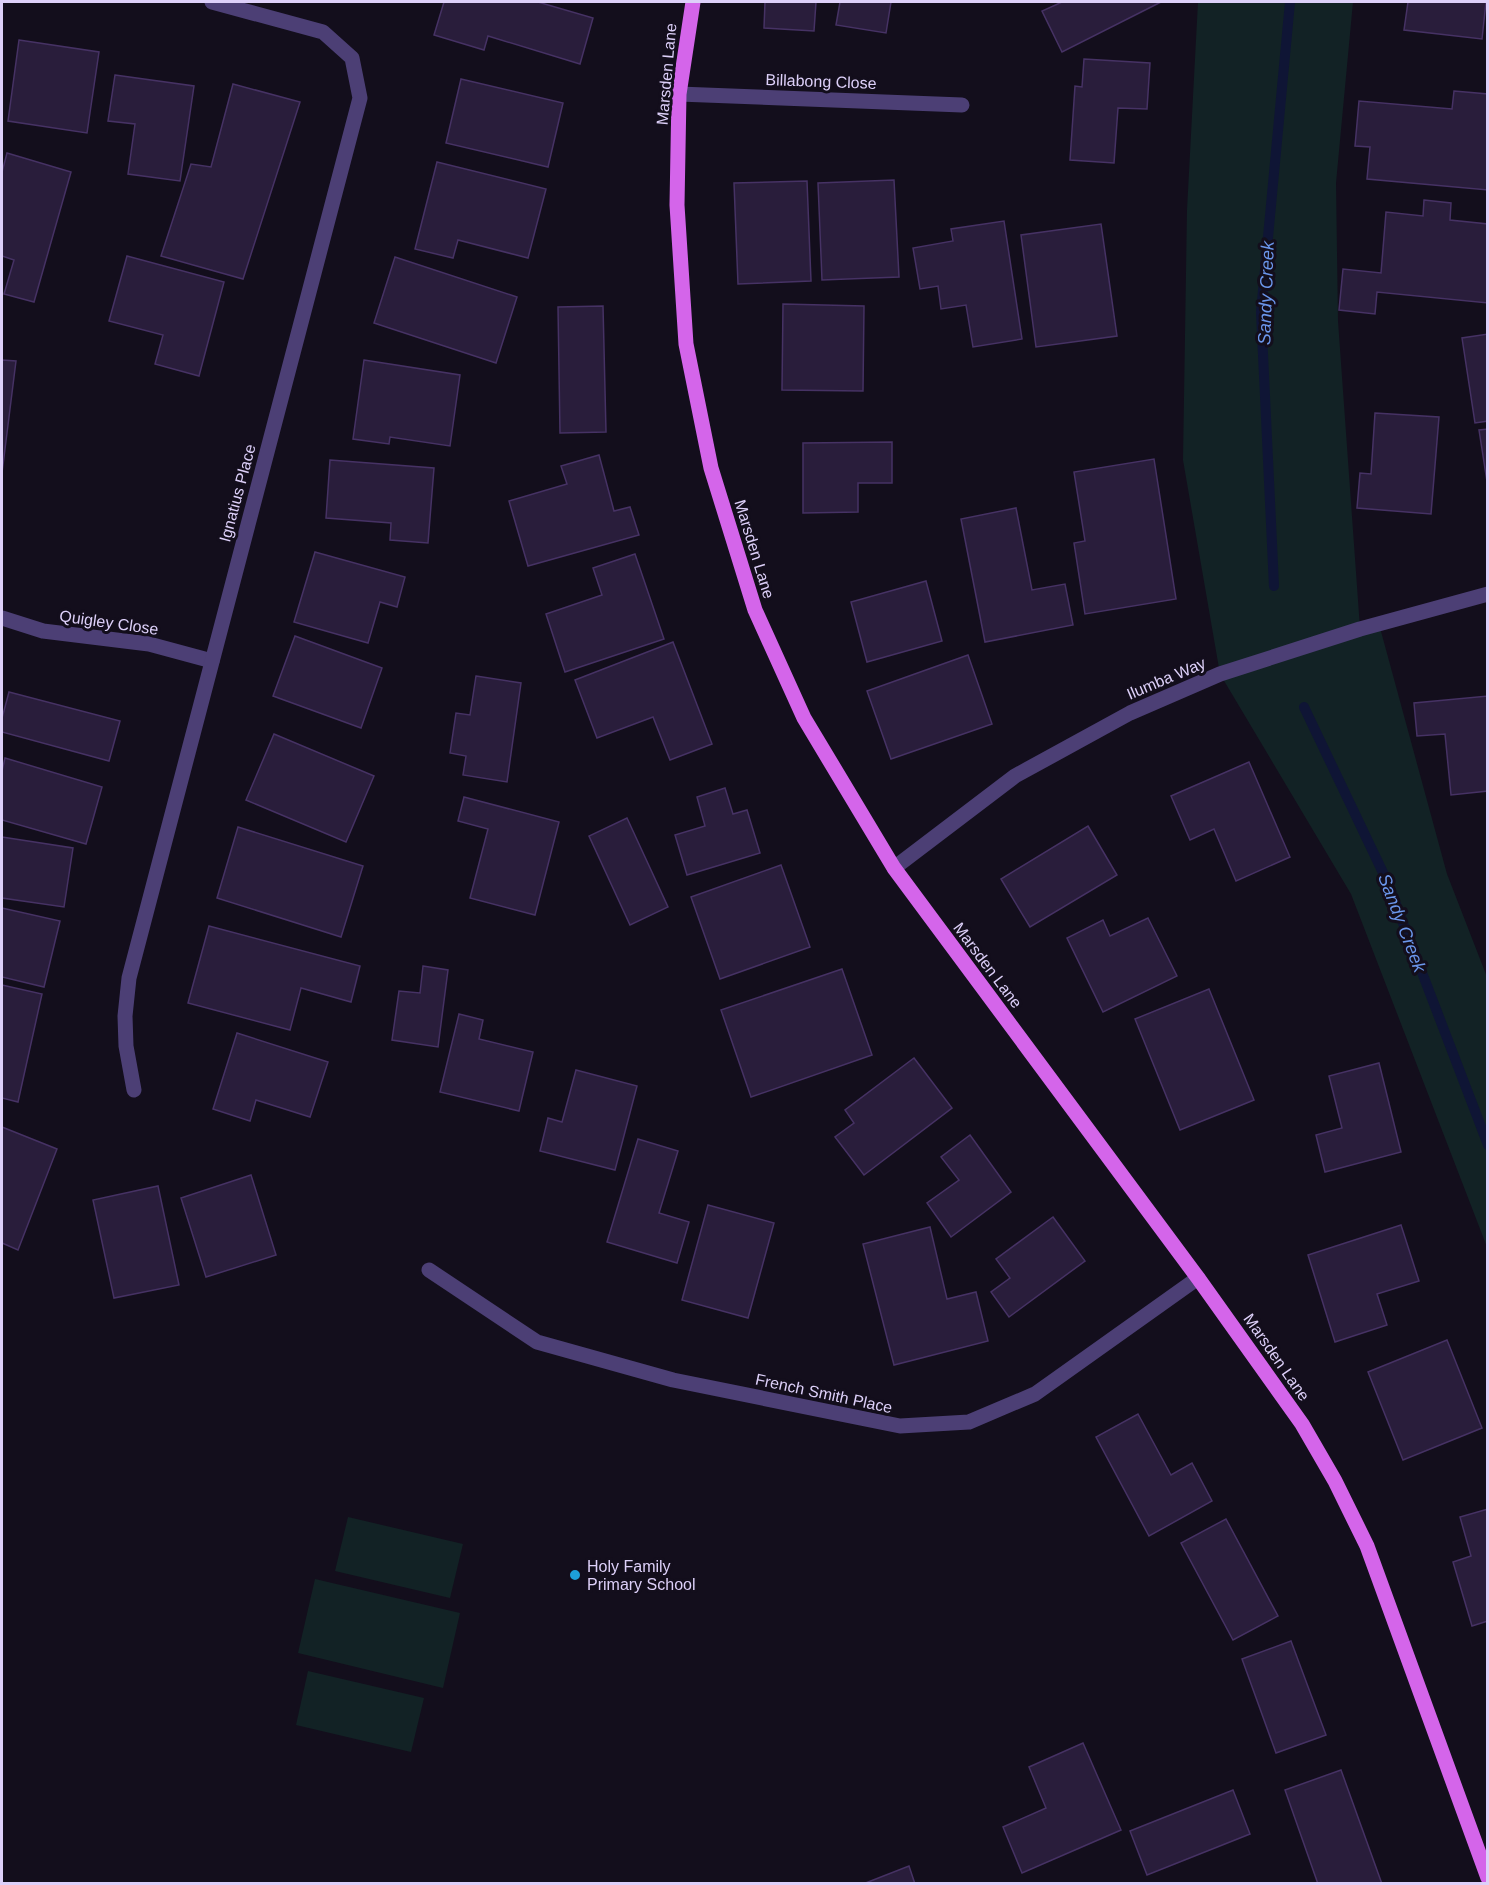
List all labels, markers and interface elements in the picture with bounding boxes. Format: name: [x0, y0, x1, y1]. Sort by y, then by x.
street label: Marsden Lane: [654, 22, 679, 126]
street label: Billabong Close: [765, 71, 877, 92]
water label: Sandy Creek: [1254, 240, 1278, 345]
street label: Ignatius Place: [216, 442, 259, 544]
street label: Marsden Lane: [731, 498, 778, 601]
street label: Quigley Close: [58, 607, 160, 638]
street label: Ilumba Way: [1124, 654, 1208, 703]
water label: Sandy Creek: [1374, 871, 1430, 976]
street label: Marsden Lane: [950, 919, 1025, 1011]
street label: Marsden Lane: [1240, 1311, 1313, 1404]
street label: French Smith Place: [754, 1371, 894, 1416]
place label: Holy Family Primary School: [587, 1558, 695, 1593]
marker: Holy Family Primary School: [568, 1568, 582, 1582]

